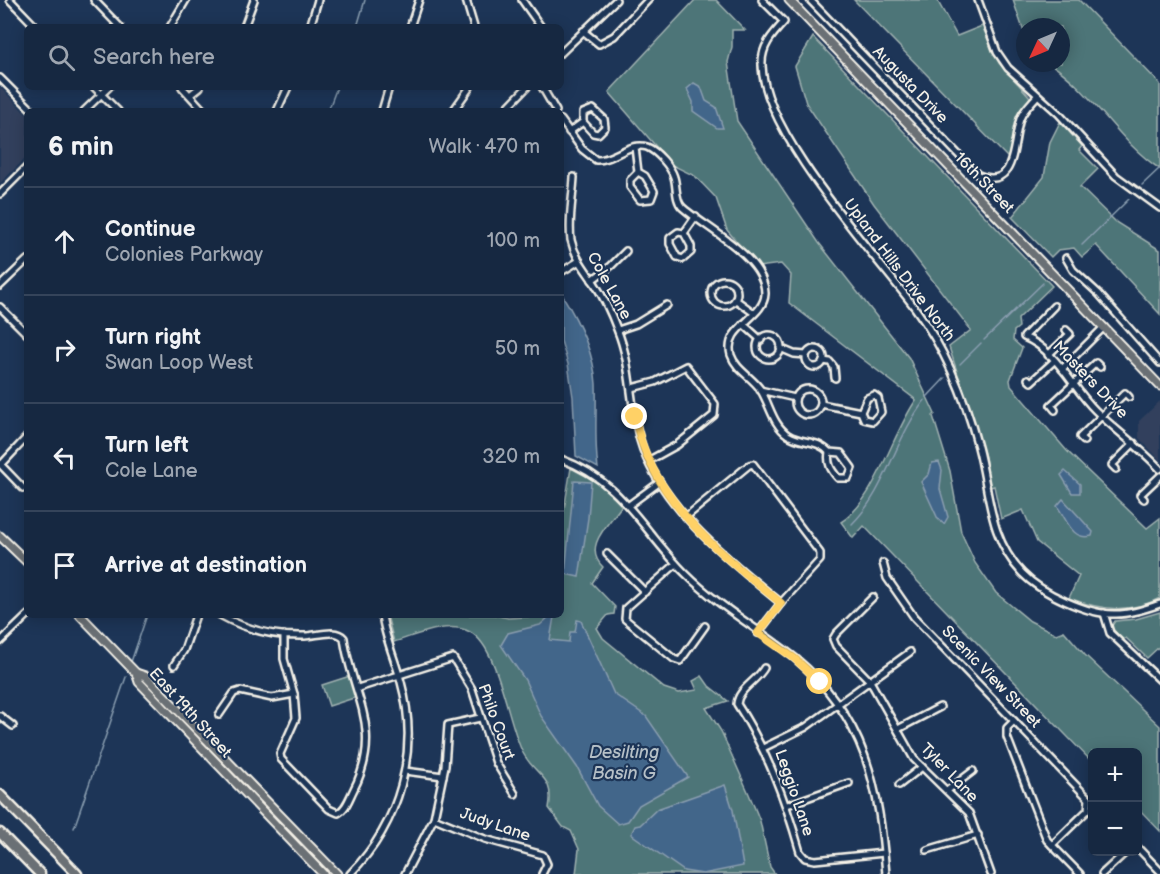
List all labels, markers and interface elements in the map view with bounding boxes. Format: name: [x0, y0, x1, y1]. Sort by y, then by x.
north arrow: [1016, 18, 1070, 72]
search box: [24, 24, 564, 90]
icon: search: [45, 41, 78, 74]
street label: Augusta Drive: [868, 42, 952, 128]
text: Search here: [93, 44, 215, 71]
text: 6 min: [48, 132, 114, 163]
text: Walk · 470 m: [429, 135, 540, 159]
street label: 16th Street: [950, 148, 1018, 218]
street label: Upland Hills Drive North: [839, 195, 959, 345]
text: Continue: [105, 216, 195, 243]
icon: ahead: [48, 225, 81, 258]
text: 100 m: [487, 229, 540, 253]
text: Colonies Parkway: [105, 243, 263, 267]
street label: Cole Lane: [583, 249, 635, 323]
text: Turn right: [105, 324, 201, 351]
icon: right: [48, 333, 81, 366]
text: 50 m: [495, 337, 540, 361]
street label: Masters Drive: [1048, 337, 1132, 423]
text: Swan Loop West: [105, 351, 253, 375]
route end: [621, 403, 647, 429]
text: Turn left: [105, 432, 189, 459]
icon: left: [48, 441, 81, 474]
text: 320 m: [482, 445, 540, 469]
text: Cole Lane: [105, 459, 198, 483]
icon: arrive: [48, 549, 81, 582]
text: Arrive at destination: [105, 552, 307, 579]
street label: Scenic View Street: [937, 622, 1045, 732]
street label: East 19th Street: [145, 664, 235, 762]
route start: [806, 668, 832, 694]
street label: Philo Court: [473, 681, 519, 763]
street label: Tyler Lane: [916, 739, 982, 807]
water label: Desilting Basin G: [589, 742, 659, 784]
street label: Leggio Lane: [770, 747, 818, 839]
map controls: [1088, 748, 1142, 856]
button: +: [1088, 748, 1142, 802]
button: −: [1088, 802, 1142, 856]
street label: Judy Lane: [457, 804, 533, 846]

